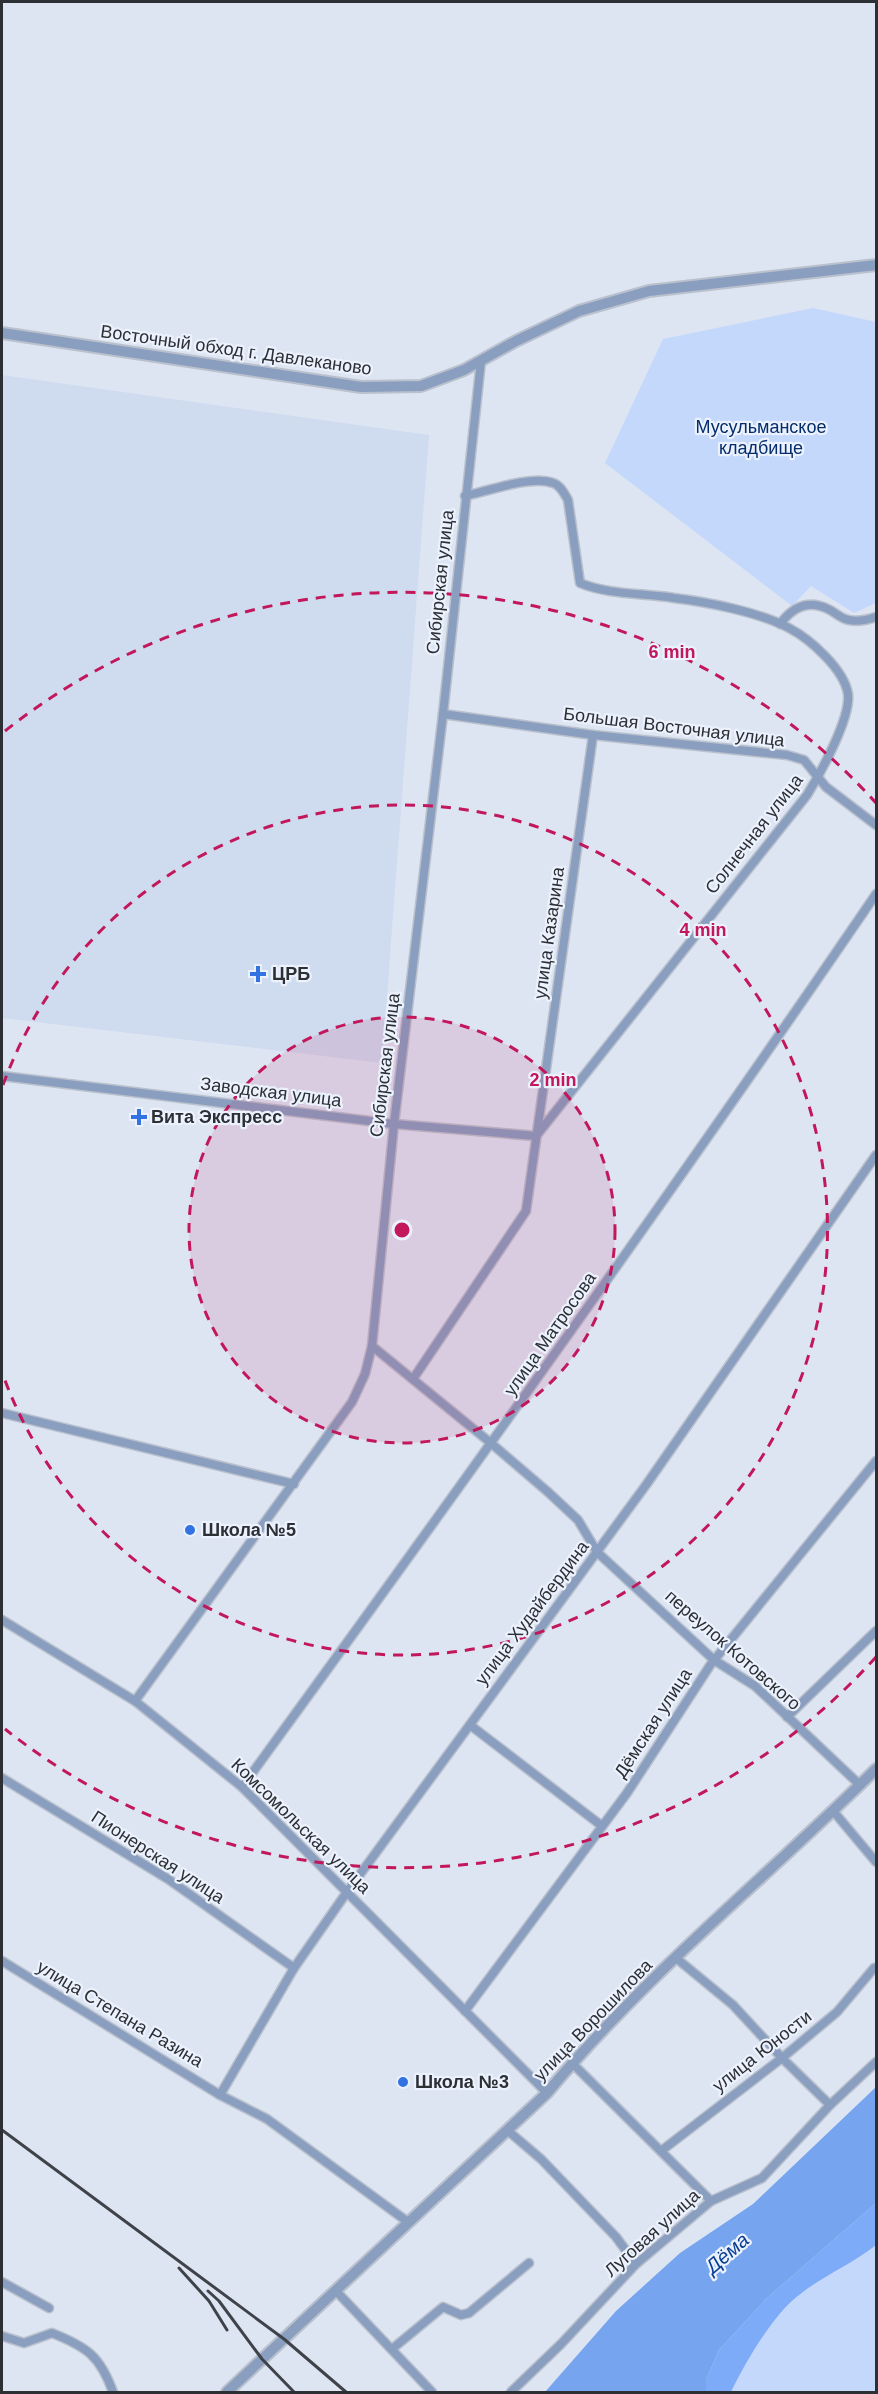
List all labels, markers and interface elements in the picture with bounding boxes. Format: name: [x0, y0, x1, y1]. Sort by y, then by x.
street label: Восточный обход г. Давлеканово: [99, 321, 373, 379]
park label: Мусульманское кладбище: [696, 417, 826, 458]
street label: Сибирская улица: [422, 508, 458, 655]
text: 6 min: [648, 642, 696, 662]
street label: Большая Восточная улица: [562, 704, 787, 751]
street label: Солнечная улица: [701, 770, 807, 898]
street label: улица Казарина: [530, 865, 568, 1000]
text: 4 min: [679, 920, 727, 940]
place label: ЦРБ: [272, 964, 310, 984]
marker: ЦРБ: [249, 965, 267, 983]
street label: Сибирская улица: [366, 991, 404, 1138]
text: 2 min: [529, 1070, 577, 1090]
street label: Заводская улица: [199, 1073, 344, 1111]
place label: Вита Экспресс: [151, 1107, 282, 1127]
marker: Вита Экспресс: [132, 1110, 146, 1124]
centre of rings: [392, 1220, 412, 1240]
street label: улица Матросова: [500, 1268, 601, 1400]
place label: Школа №5: [202, 1520, 296, 1540]
marker: Школа №5: [183, 1523, 197, 1537]
street label: улица Худайбердина: [471, 1536, 593, 1689]
street label: переулок Котовского: [661, 1586, 805, 1714]
street label: Дёмская улица: [610, 1664, 696, 1781]
street label: Комсомольская улица: [227, 1754, 375, 1898]
street label: Пионерская улица: [88, 1807, 229, 1908]
street label: улица Ворошилова: [530, 1954, 657, 2085]
street label: улица Степана Разина: [34, 1957, 207, 2072]
street label: улица Юности: [709, 2006, 815, 2096]
place label: Школа №3: [415, 2072, 509, 2092]
marker: Школа №3: [396, 2075, 410, 2089]
street label: Луговая улица: [600, 2184, 704, 2281]
water label: Дёма: [699, 2228, 753, 2279]

